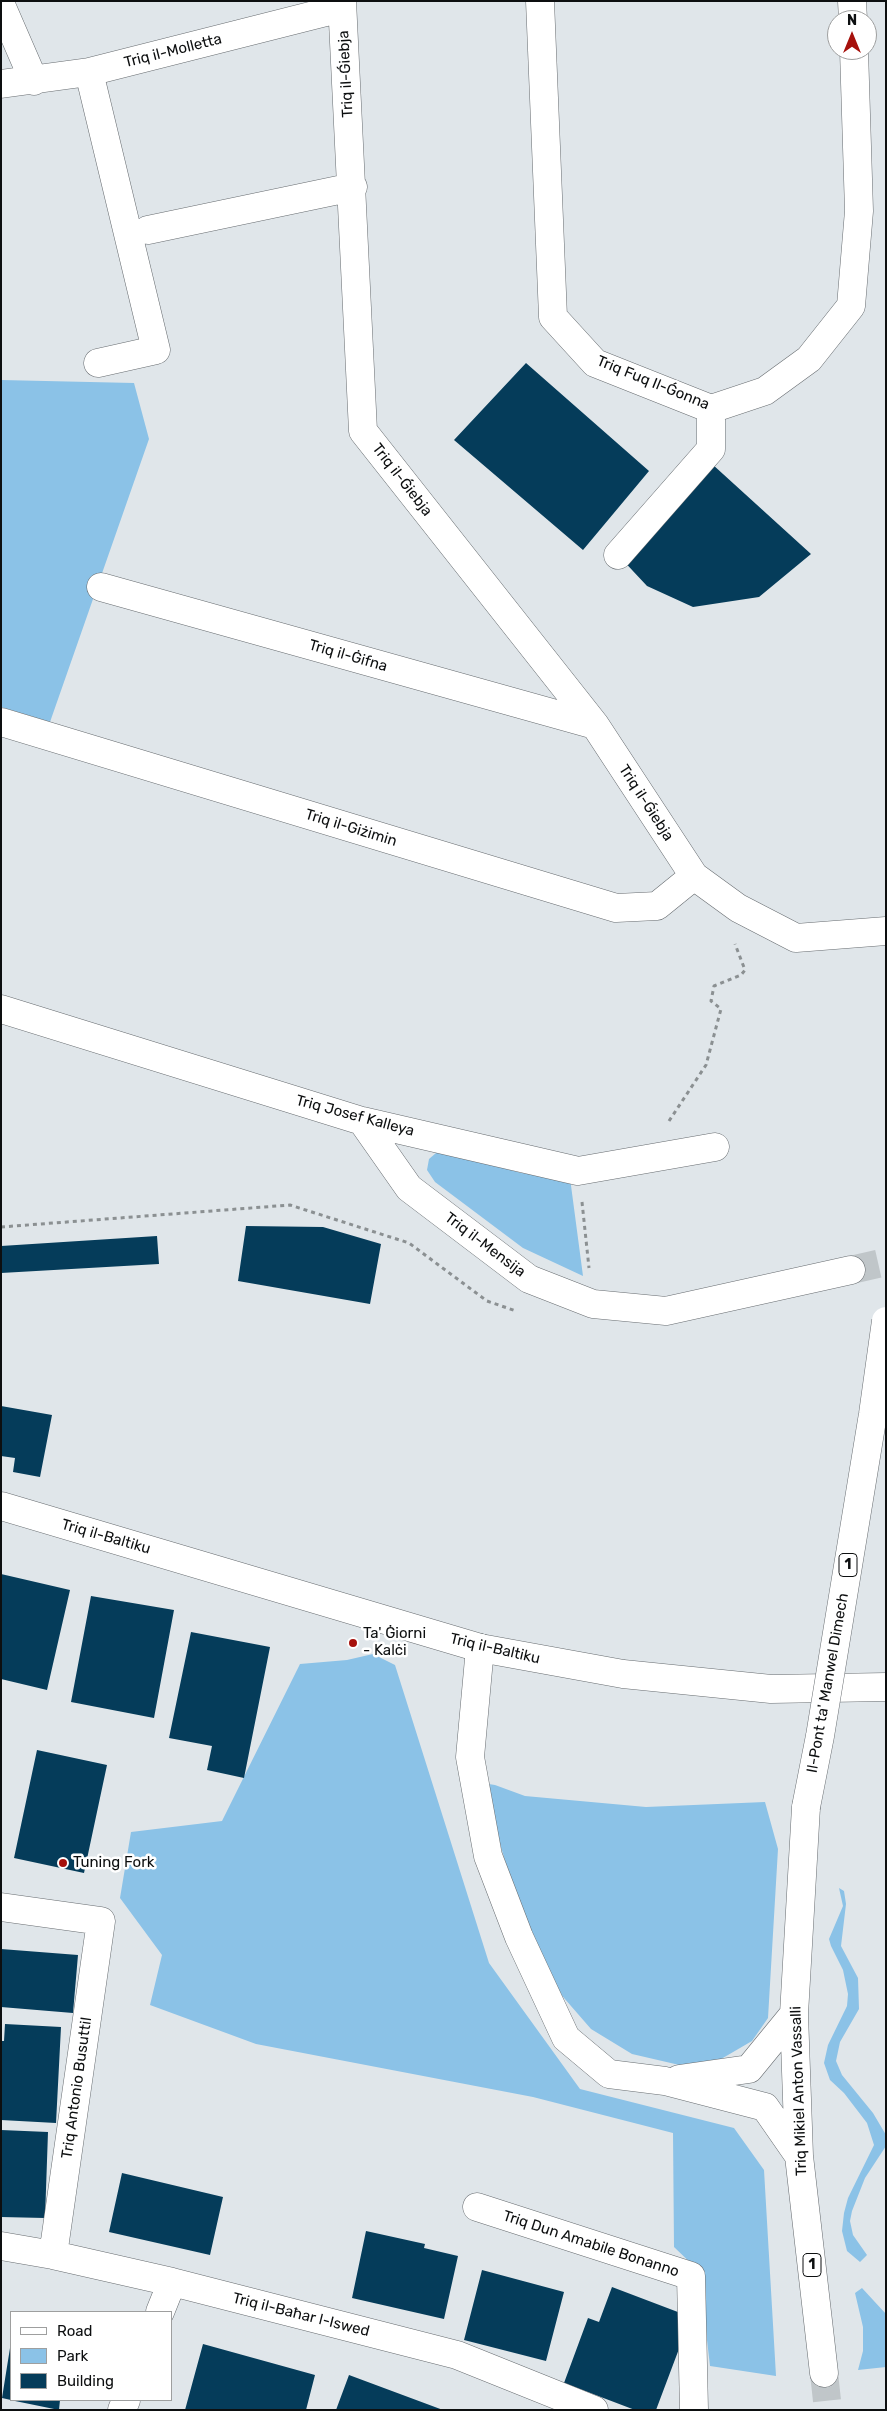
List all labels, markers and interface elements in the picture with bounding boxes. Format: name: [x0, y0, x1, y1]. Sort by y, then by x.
north arrow: [827, 10, 877, 60]
text: N: [847, 12, 857, 29]
street label: Triq il-Molletta: [122, 30, 224, 72]
street label: Triq il-Ǵiebja: [335, 30, 357, 118]
street label: Triq Fuq Il-Ǵonna: [594, 352, 712, 414]
street label: Triq il-Ǵiebja: [368, 440, 436, 520]
street label: Triq il-Ġifna: [307, 636, 389, 676]
street label: Triq il-Ǵiebja: [615, 762, 677, 844]
street label: Triq il-Giżimin: [303, 805, 399, 851]
street label: Triq Josef Kalleya: [294, 1092, 416, 1140]
street label: Triq il-Mensija: [441, 1209, 529, 1281]
street label: Triq il-Baltiku: [59, 1516, 153, 1558]
road number: 1: [839, 1554, 857, 1576]
street label: Il-Pont ta' Manwel Dimech: [803, 1592, 853, 1774]
place label: Ta' Ġiorni - Kalċi: [363, 1625, 426, 1660]
street label: Triq il-Baltiku: [448, 1630, 542, 1668]
marker: Ta' Ġiorni - Kalċi: [347, 1637, 359, 1649]
place label: Tuning Fork: [73, 1854, 155, 1872]
marker: Tuning Fork: [57, 1857, 69, 1869]
street label: Triq Mikiel Anton Vassalli: [787, 2006, 811, 2176]
street label: Triq Antonio Busuttil: [58, 2016, 96, 2160]
street label: Triq Dun Amabile Bonanno: [501, 2207, 681, 2281]
road number: 1: [803, 2254, 821, 2276]
street label: Triq il-Baħar l-Iswed: [231, 2289, 371, 2341]
legend: [10, 2311, 172, 2401]
text: Road: [57, 2322, 93, 2340]
text: Park: [57, 2347, 88, 2365]
text: Building: [57, 2372, 114, 2390]

